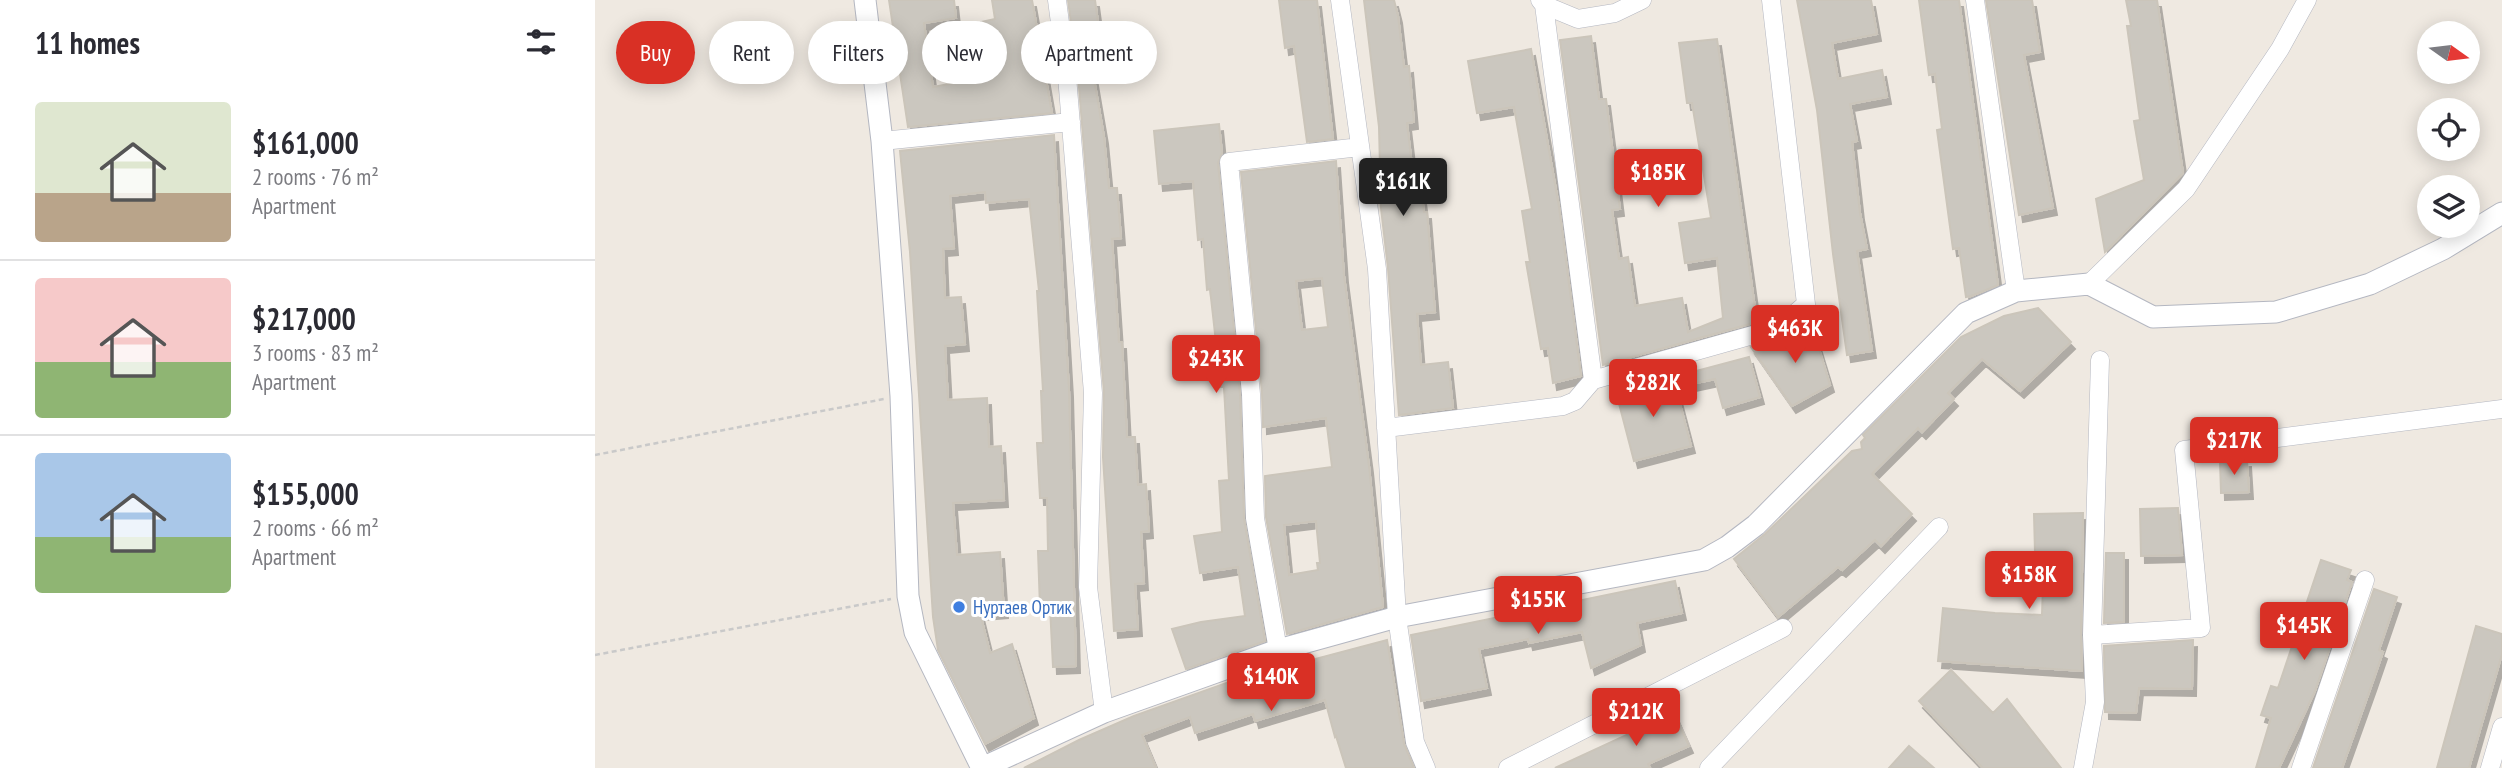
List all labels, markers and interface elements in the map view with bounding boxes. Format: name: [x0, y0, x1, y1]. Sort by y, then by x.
chip: Buy: [616, 21, 695, 84]
chip: Rent: [709, 21, 794, 84]
chip: Filters: [808, 21, 908, 84]
chip: New: [922, 21, 1007, 84]
chip: Apartment: [1021, 21, 1157, 84]
north arrow: [2417, 21, 2480, 84]
map controls: [2417, 21, 2480, 238]
text: 11 homes: [35, 23, 140, 62]
icon: filters: [522, 23, 560, 61]
button: locate: [2417, 98, 2480, 161]
text: $161,000: [252, 123, 359, 162]
icon: home: [91, 130, 175, 214]
pin: $185K: [1609, 150, 1707, 209]
text: $185K: [1630, 157, 1686, 186]
pin: $161K: [1354, 158, 1452, 218]
text: 2 rooms · 76 m²: [252, 162, 379, 191]
text: $161K: [1375, 166, 1431, 195]
button: layers: [2417, 175, 2480, 238]
text: Apartment: [252, 191, 336, 220]
text: $217,000: [252, 299, 356, 338]
icon: home: [91, 306, 175, 390]
pin: $463K: [1746, 306, 1844, 365]
text: $463K: [1767, 313, 1823, 342]
pin: $243K: [1167, 336, 1265, 395]
text: 3 rooms · 83 m²: [252, 338, 379, 367]
text: $243K: [1188, 343, 1244, 372]
pin: $282K: [1604, 360, 1702, 419]
text: Apartment: [252, 367, 336, 396]
text: $282K: [1625, 367, 1681, 396]
pin: $217K: [2185, 418, 2283, 477]
text: $217K: [2206, 425, 2262, 454]
text: $155,000: [252, 474, 359, 513]
icon: home: [91, 481, 175, 565]
text: 2 rooms · 66 m²: [252, 513, 379, 542]
text: Apartment: [252, 542, 336, 571]
pin: $158K: [1980, 552, 2078, 611]
text: $158K: [2001, 559, 2057, 588]
pin: $155K: [1489, 576, 1587, 636]
text: $155K: [1510, 584, 1566, 613]
place label: Нуртаев Ортик: [973, 595, 1072, 619]
marker: Нуртаев Ортик: [951, 599, 967, 615]
pin: $145K: [2255, 602, 2353, 662]
text: $145K: [2276, 610, 2332, 639]
pin: $140K: [1222, 654, 1320, 713]
text: $140K: [1243, 661, 1299, 690]
pin: $212K: [1587, 688, 1685, 748]
text: $212K: [1608, 696, 1664, 725]

